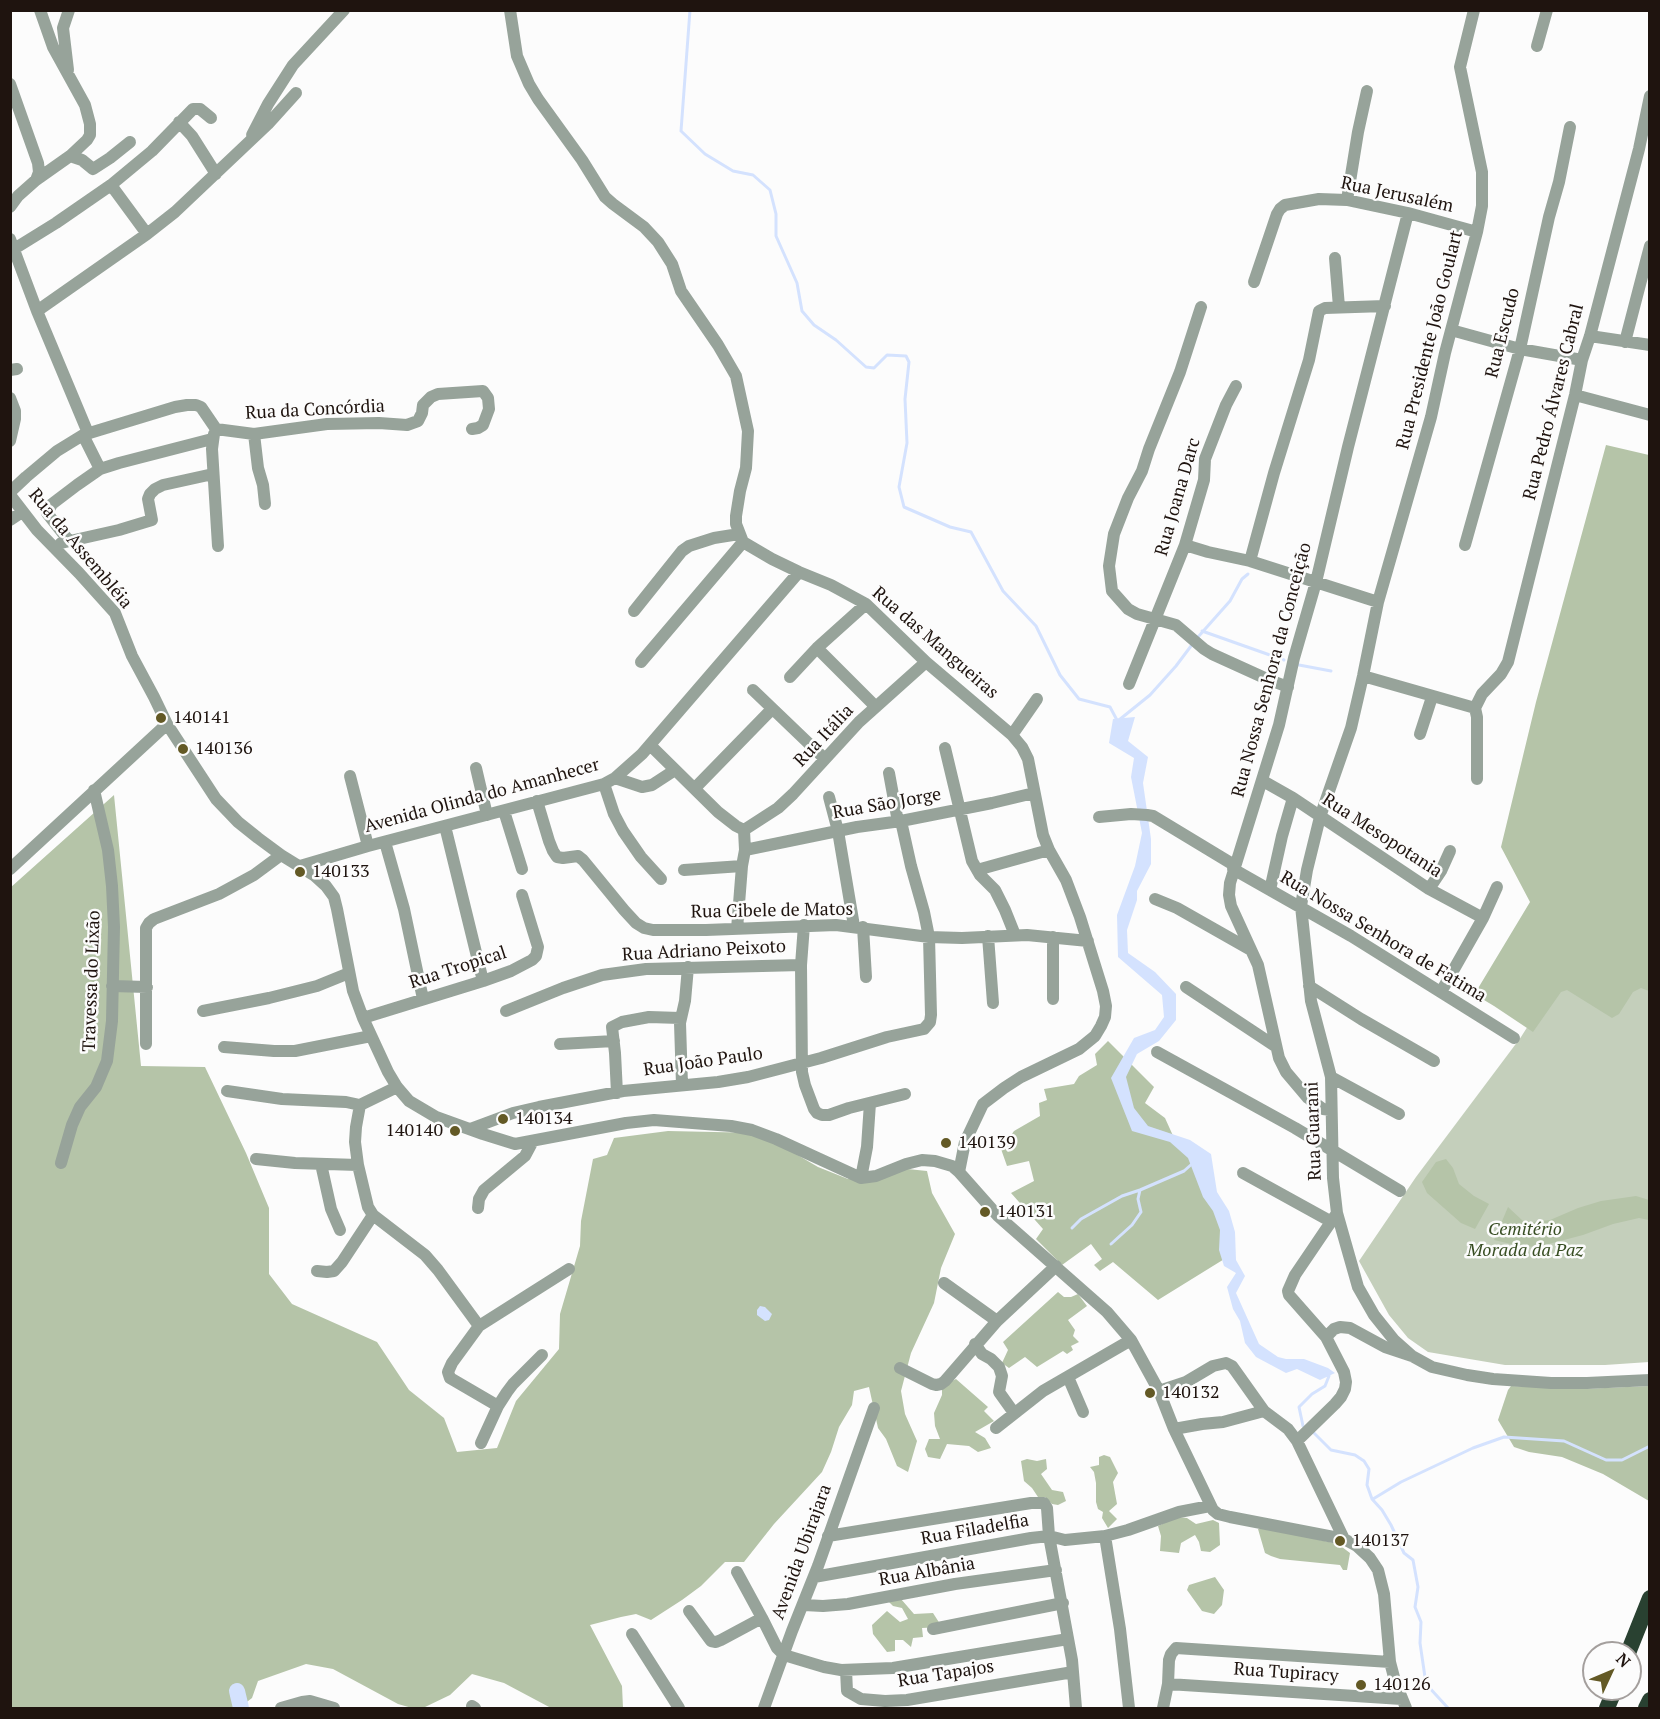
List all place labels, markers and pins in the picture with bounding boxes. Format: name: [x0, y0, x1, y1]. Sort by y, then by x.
place label: 140141: [173, 707, 231, 729]
marker: 140141: [154, 711, 168, 725]
place label: 140136: [195, 738, 253, 760]
marker: 140136: [176, 742, 190, 756]
place label: 140133: [312, 861, 370, 883]
marker: 140133: [293, 865, 307, 879]
place label: 140134: [515, 1108, 573, 1130]
marker: 140134: [496, 1112, 510, 1126]
place label: 140140: [385, 1120, 443, 1142]
marker: 140140: [448, 1124, 462, 1138]
place label: 140139: [958, 1132, 1016, 1154]
marker: 140139: [939, 1136, 953, 1150]
place label: 140131: [997, 1201, 1055, 1223]
marker: 140131: [978, 1205, 992, 1219]
place label: 140132: [1162, 1382, 1220, 1404]
marker: 140132: [1143, 1386, 1157, 1400]
place label: 140137: [1352, 1530, 1410, 1552]
marker: 140137: [1333, 1534, 1347, 1548]
place label: 140126: [1373, 1674, 1431, 1696]
marker: 140126: [1354, 1678, 1368, 1692]

